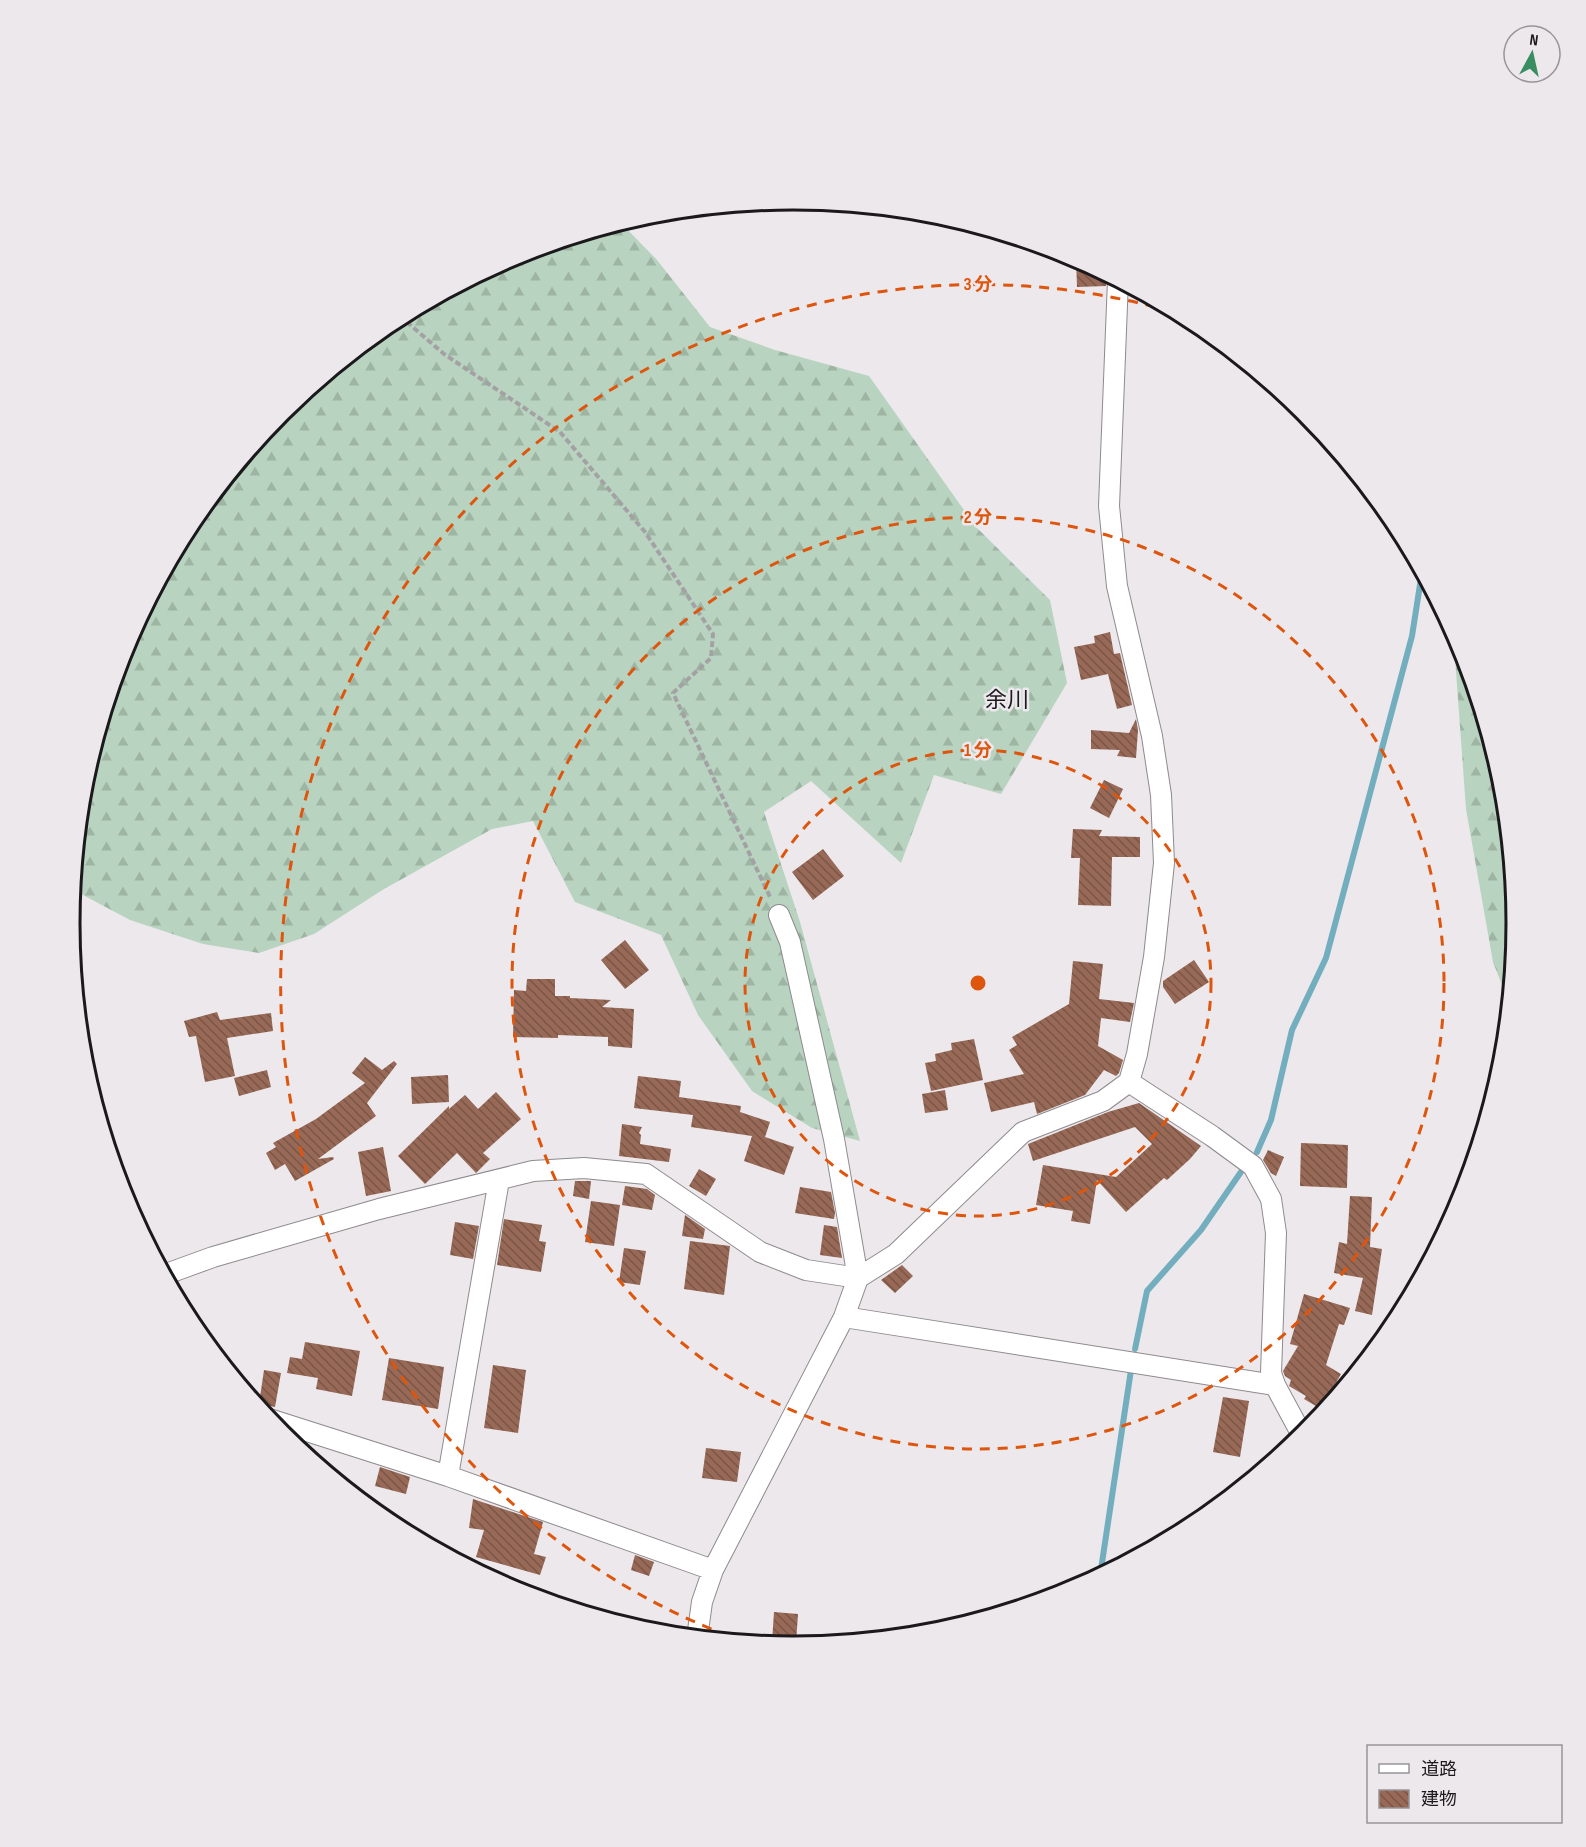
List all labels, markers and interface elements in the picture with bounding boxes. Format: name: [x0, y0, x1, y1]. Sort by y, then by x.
north arrow: [1502, 24, 1562, 84]
text: N: [1528, 31, 1539, 51]
text: 3 分: [964, 274, 992, 295]
text: 2 分: [964, 507, 992, 528]
district label: 余川: [985, 687, 1029, 714]
text: 1 分: [964, 740, 992, 761]
centre of rings: [968, 973, 988, 993]
legend: [1367, 1745, 1562, 1823]
text: 道路: [1421, 1759, 1457, 1780]
text: 建物: [1421, 1789, 1457, 1810]

